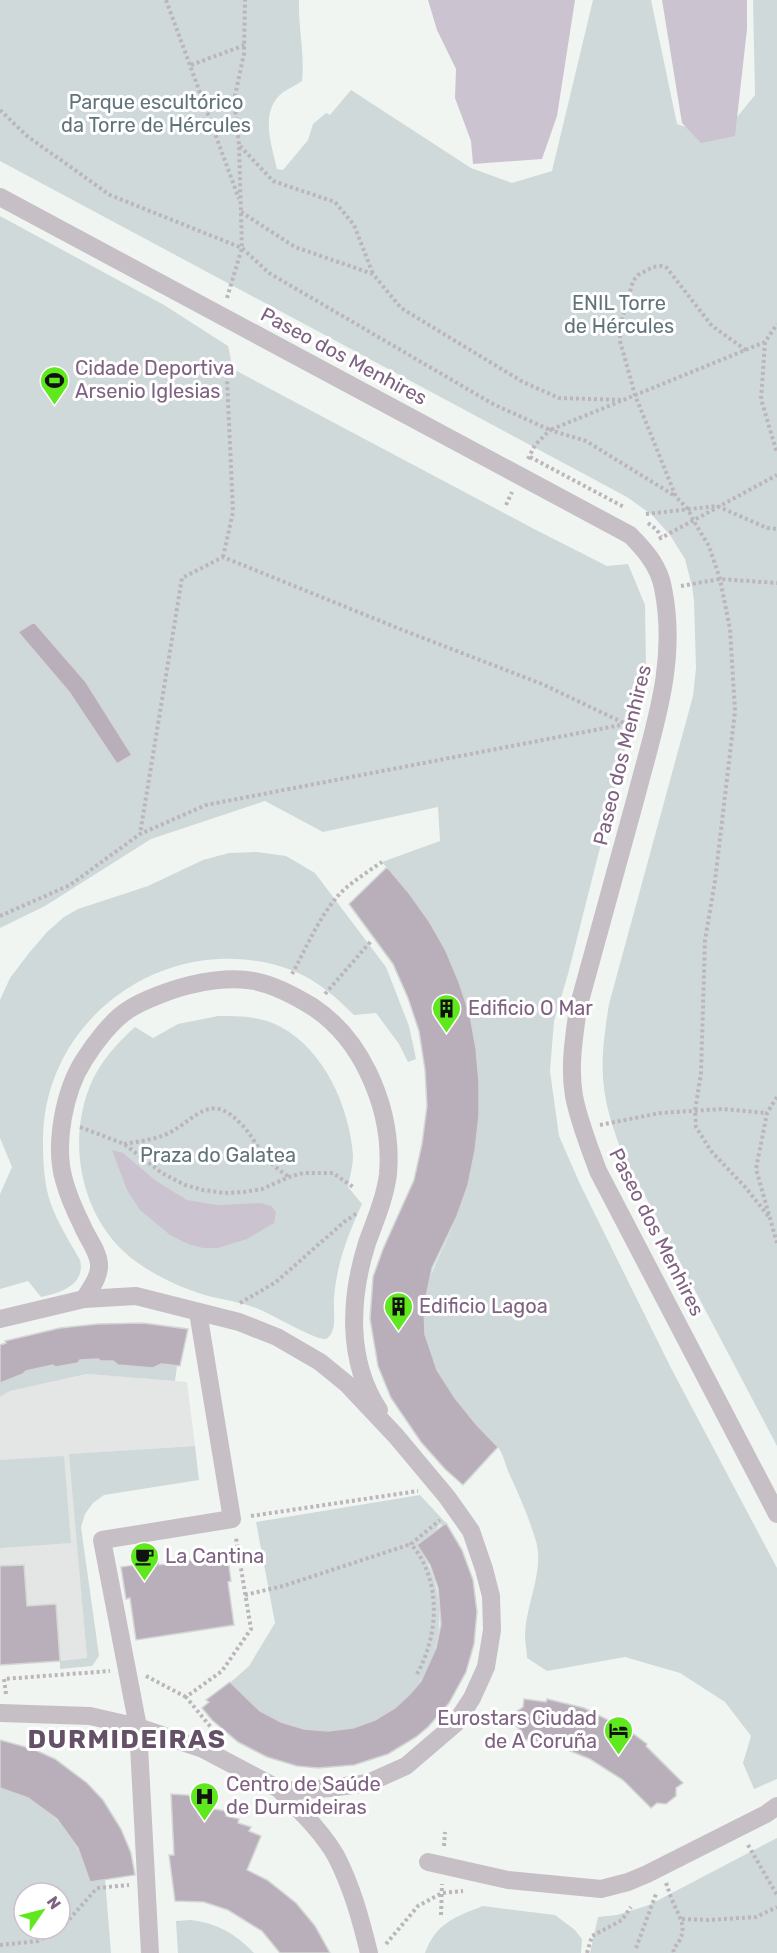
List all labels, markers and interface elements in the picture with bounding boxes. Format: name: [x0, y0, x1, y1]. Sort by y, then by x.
park label: Parque escultórico da Torre de Hércules: [61, 90, 251, 137]
park label: ENIL Torre de Hércules: [564, 291, 674, 338]
street label: Paseo dos Menhires: [257, 302, 431, 410]
place label: Cidade Deportiva Arsenio Iglesias: [75, 356, 234, 403]
sports icon: Cidade Deportiva Arsenio Iglesias: [38, 364, 70, 406]
street label: Paseo dos Menhires: [588, 662, 656, 848]
building icon: Edificio O Mar: [431, 992, 463, 1034]
place label: Edificio O Mar: [468, 996, 593, 1020]
park label: Praza do Galatea: [140, 1143, 296, 1167]
street label: Paseo dos Menhires: [604, 1144, 710, 1320]
building icon: Edificio Lagoa: [382, 1290, 414, 1332]
place label: Edificio Lagoa: [419, 1294, 548, 1318]
cafe icon: La Cantina: [128, 1540, 160, 1582]
place label: La Cantina: [165, 1544, 264, 1568]
place label: Eurostars Ciudad de A Coruña: [437, 1706, 597, 1753]
hotel icon: Eurostars Ciudad de A Coruña: [602, 1714, 634, 1756]
district label: DURMIDEIRAS: [27, 1724, 227, 1755]
place label: Centro de Saúde de Durmideiras: [226, 1772, 381, 1819]
hospital icon: Centro de Saúde de Durmideiras: [189, 1780, 221, 1822]
north arrow: [12, 1881, 72, 1941]
text: N: [43, 1893, 65, 1913]

